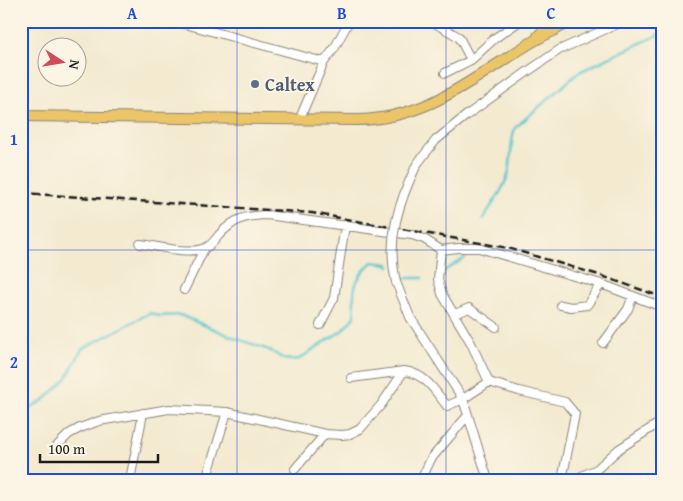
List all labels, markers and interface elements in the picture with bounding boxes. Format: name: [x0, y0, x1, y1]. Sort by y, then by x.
text: A: [127, 1, 138, 25]
text: B: [337, 1, 347, 25]
text: C: [546, 1, 556, 25]
north arrow: [38, 38, 88, 88]
text: N: [64, 58, 85, 72]
place label: Caltex: [265, 71, 315, 98]
marker: Caltex: [249, 78, 261, 90]
text: 1: [10, 127, 18, 151]
text: 2: [10, 350, 18, 374]
scale bar: [40, 431, 158, 463]
text: 100 m: [48, 438, 86, 459]

